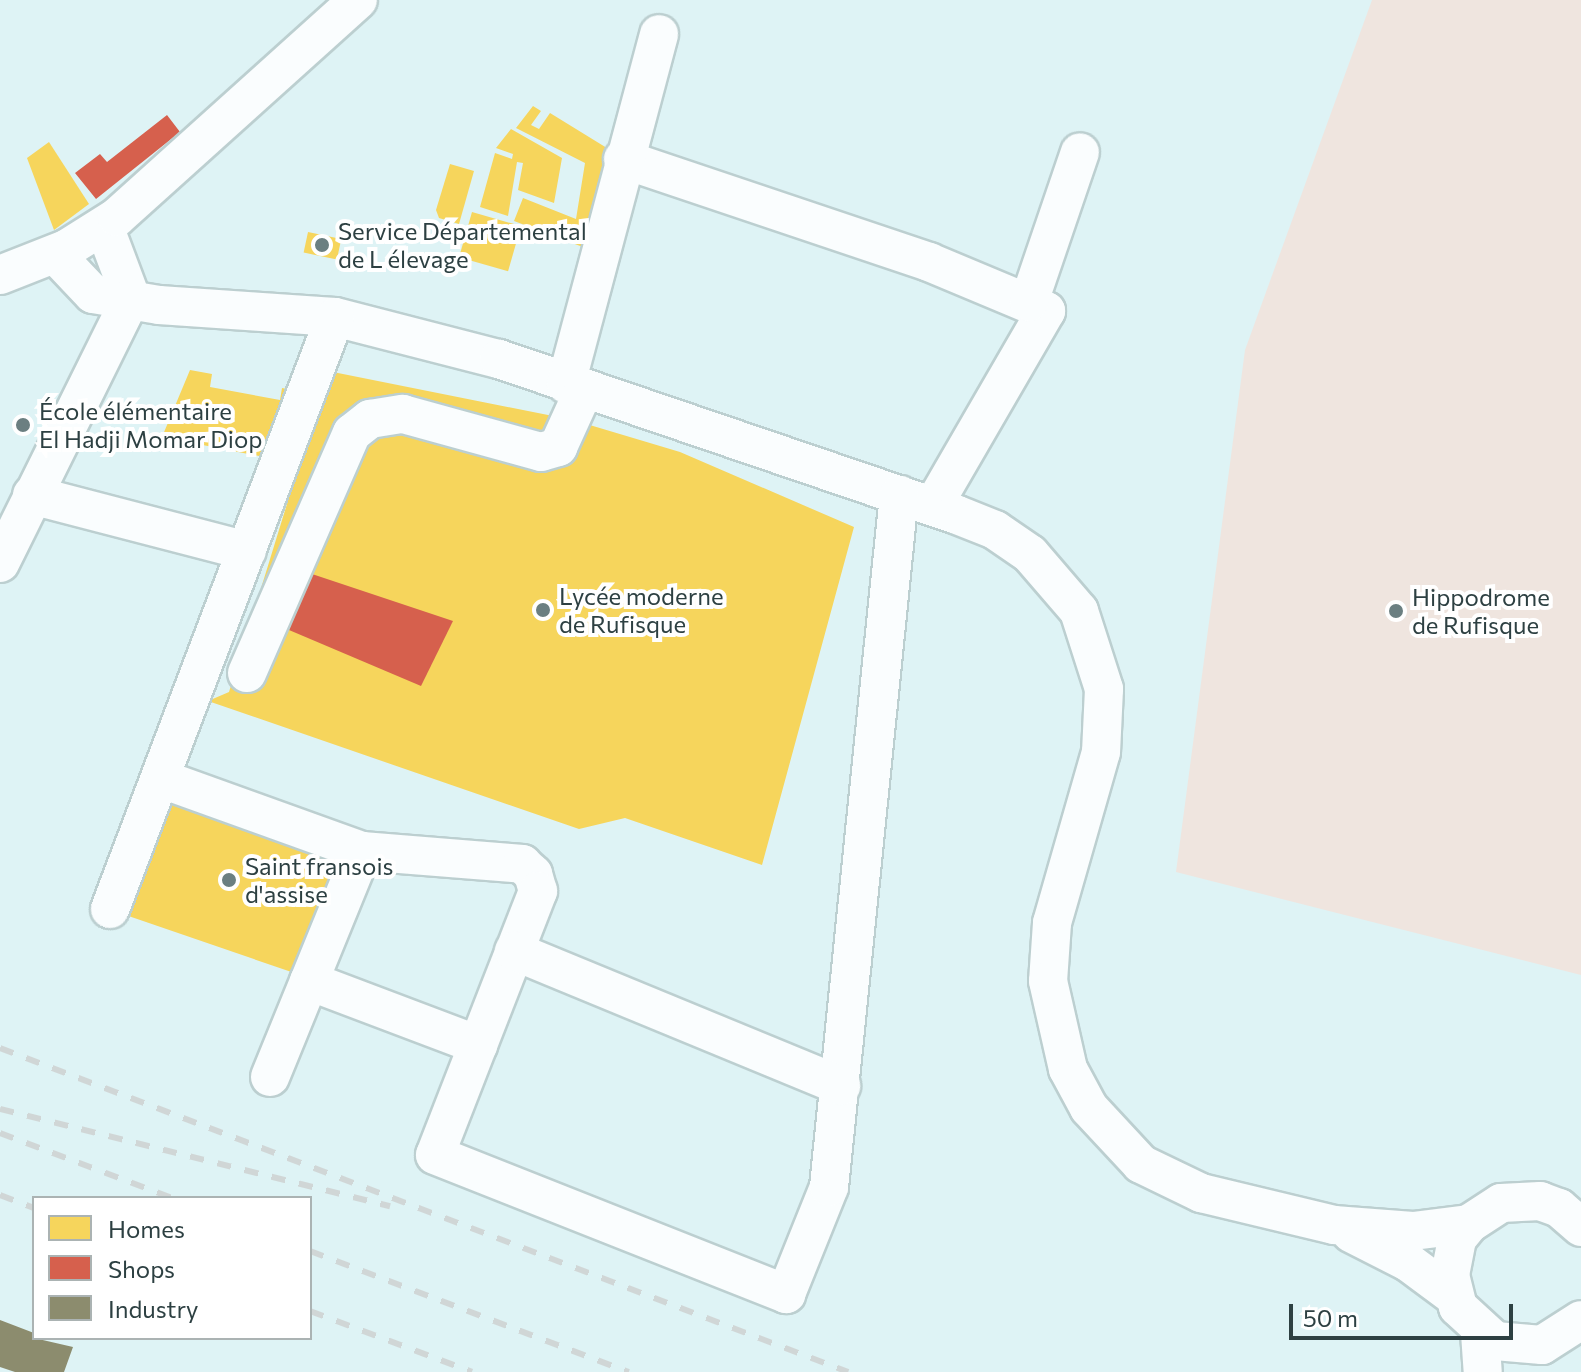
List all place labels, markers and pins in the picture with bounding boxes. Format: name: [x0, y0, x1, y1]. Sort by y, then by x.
place label: Service Départemental de L élevage: [338, 217, 587, 273]
marker: Service Départemental de L élevage: [313, 236, 331, 254]
place label: École élémentaire El Hadji Momar Diop: [39, 397, 263, 453]
marker: École élémentaire El Hadji Momar Diop: [14, 416, 32, 434]
place label: Lycée moderne de Rufisque: [559, 582, 724, 638]
place label: Hippodrome de Rufisque: [1412, 583, 1550, 639]
marker: Lycée moderne de Rufisque: [534, 601, 552, 619]
marker: Hippodrome de Rufisque: [1387, 602, 1405, 620]
place label: Saint fransois d'assise: [245, 852, 393, 908]
marker: Saint fransois d'assise: [220, 871, 238, 889]

